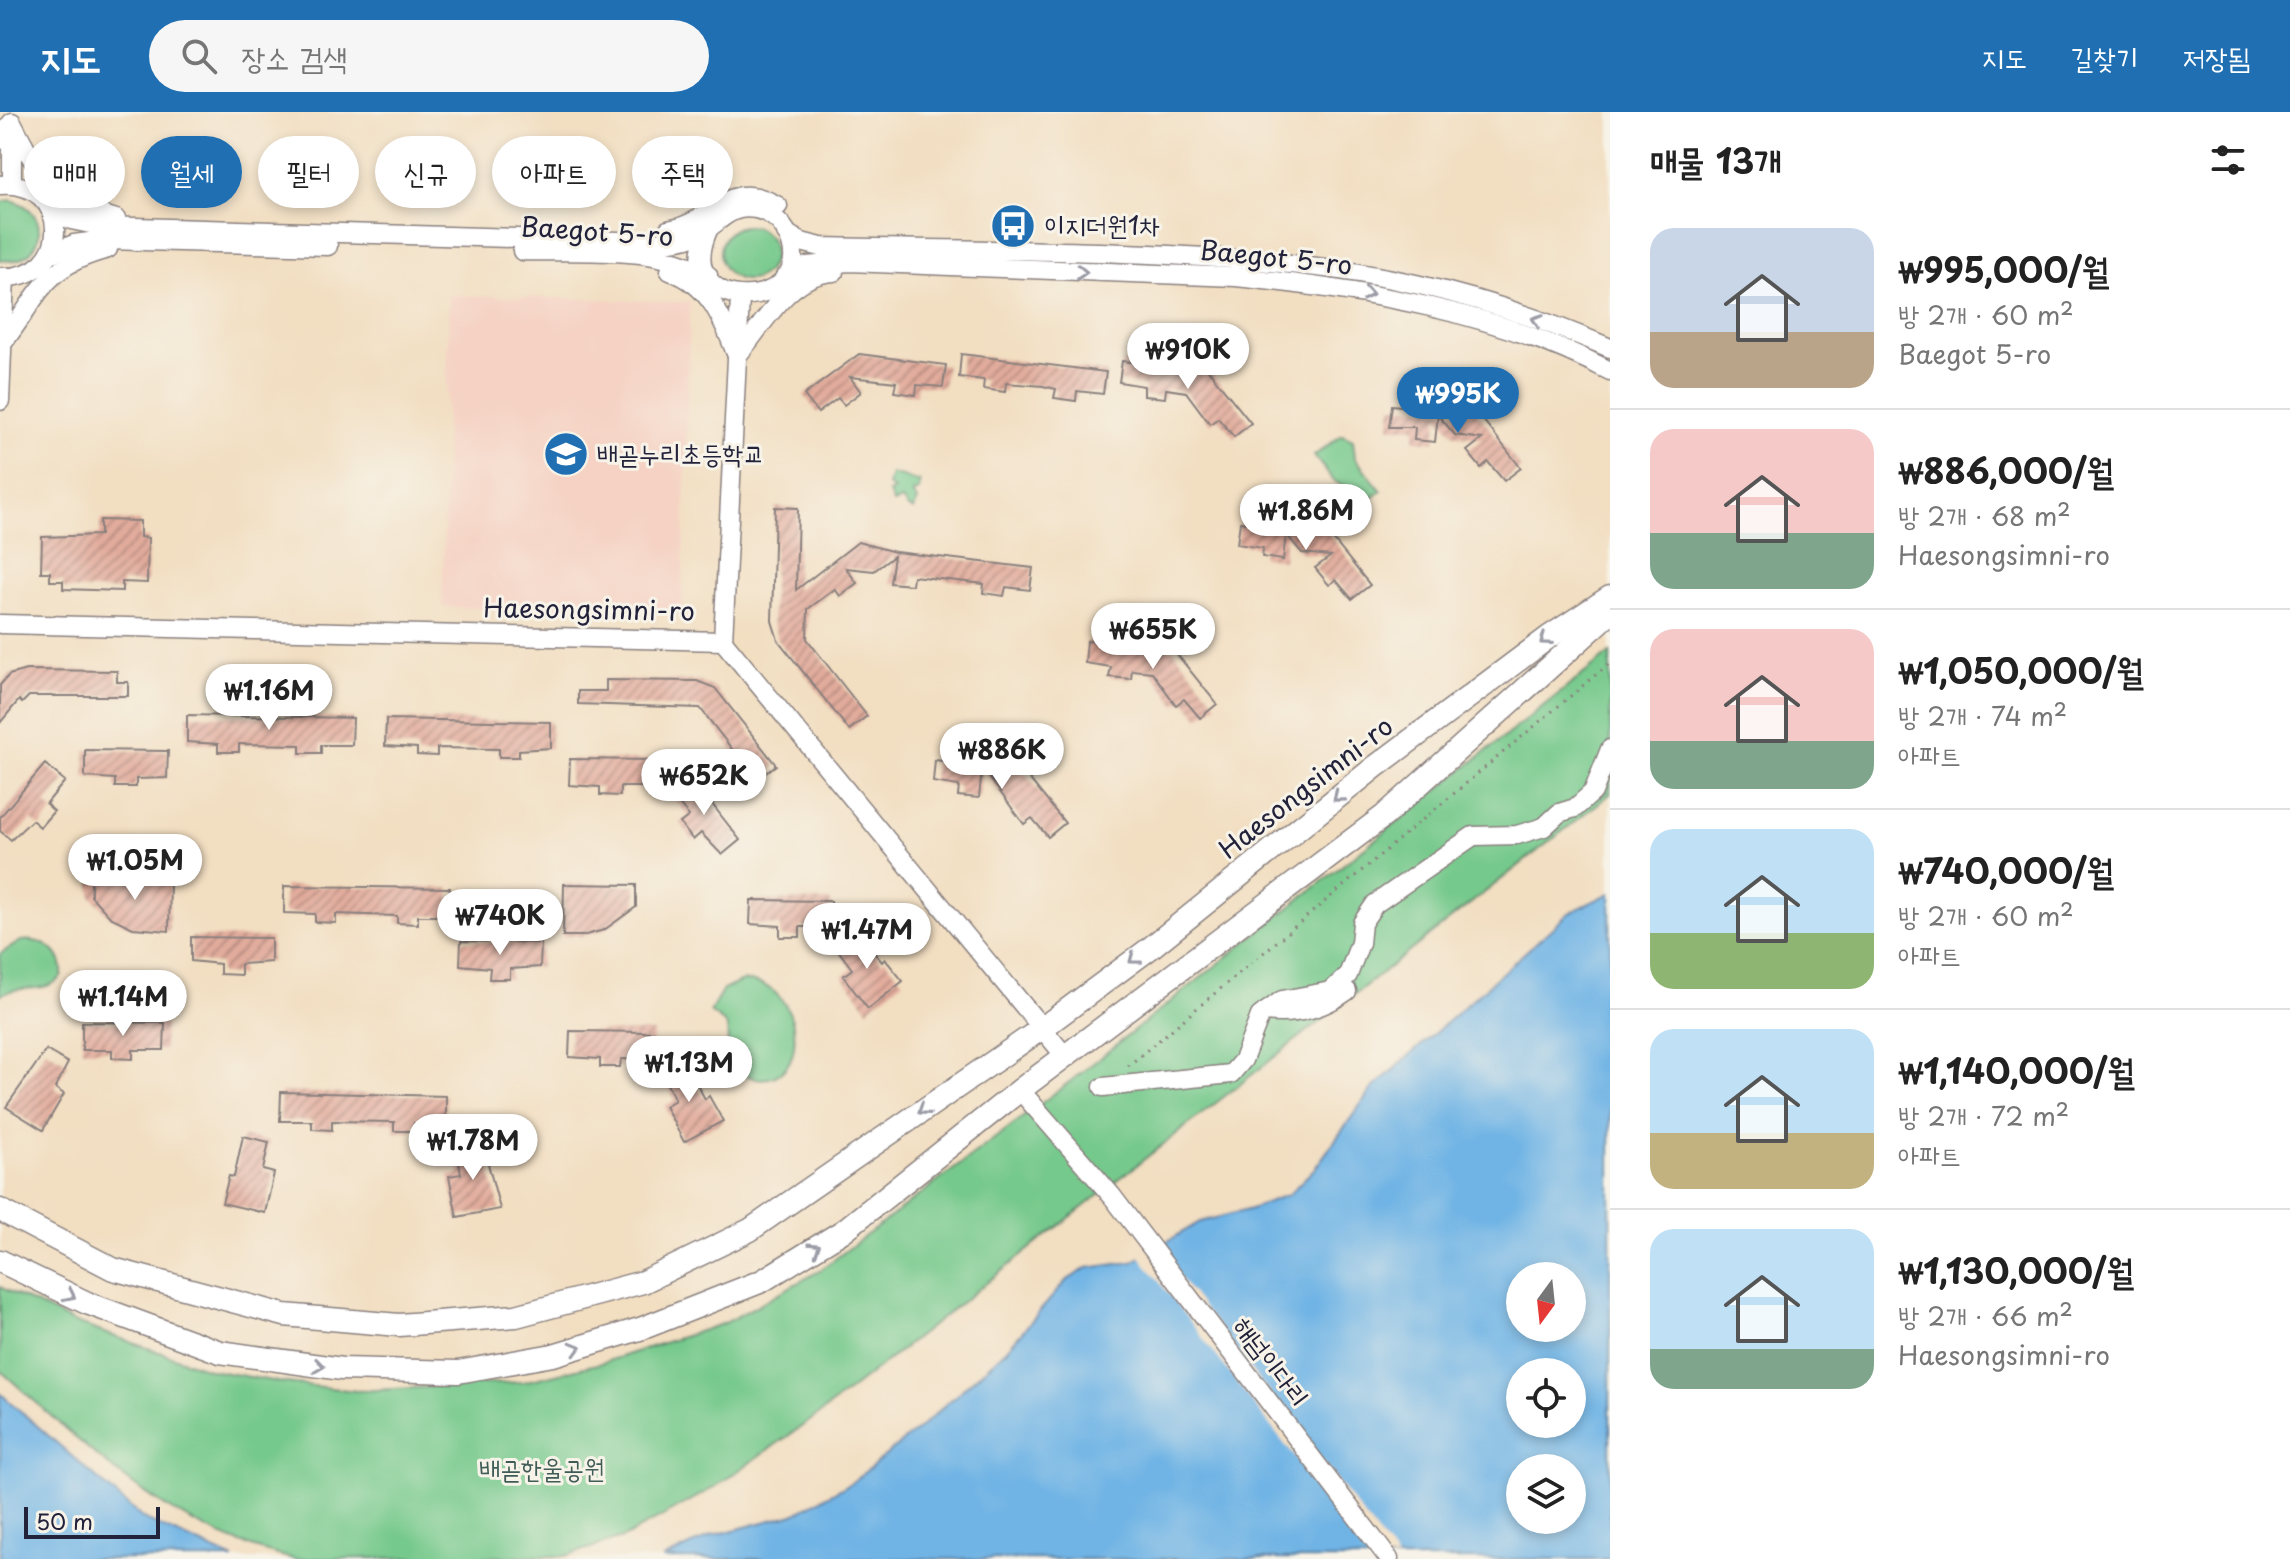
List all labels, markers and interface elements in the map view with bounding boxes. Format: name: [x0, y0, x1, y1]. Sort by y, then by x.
search box: [149, 20, 709, 92]
text: 지도: [40, 28, 101, 85]
icon: search: [177, 34, 221, 78]
text: 장소 검색: [241, 34, 347, 79]
text: 지도: [1982, 35, 2027, 78]
text: 길찾기: [2071, 35, 2138, 78]
text: 저장됨: [2182, 35, 2250, 78]
text: 매물 13개: [1650, 134, 1782, 186]
chip: 매매: [24, 136, 125, 208]
chip: 월세: [141, 136, 242, 208]
chip: 필터: [258, 136, 359, 208]
chip: 신규: [375, 136, 476, 208]
chip: 아파트: [492, 136, 616, 208]
chip: 주택: [632, 136, 733, 208]
icon: filters: [2206, 138, 2250, 182]
bus stop icon: 이지더원1차: [989, 202, 1037, 250]
place label: 이지더원1차: [1044, 205, 1160, 244]
street label: Baegot 5-ro: [519, 206, 675, 255]
street label: Baegot 5-ro: [1198, 229, 1354, 284]
text: ₩995,000/월: [1898, 243, 2109, 295]
icon: home: [1714, 260, 1810, 356]
one-way arrow: [1076, 263, 1089, 280]
one-way arrow: [1361, 285, 1375, 302]
text: 방 2개 · 60 m²: [1898, 295, 2074, 334]
one-way arrow: [1531, 313, 1545, 329]
pin: ₩910K: [1132, 323, 1244, 391]
text: ₩910K: [1145, 329, 1231, 368]
text: Baegot 5-ro: [1898, 334, 2051, 373]
pin: ₩995K: [1402, 367, 1514, 435]
text: ₩995K: [1415, 373, 1501, 412]
school or university icon: 배곧누리초등학교: [542, 430, 590, 478]
place label: 배곧누리초등학교: [597, 433, 764, 472]
text: ₩886,000/월: [1898, 444, 2114, 496]
icon: home: [1714, 461, 1810, 557]
pin: ₩1.86M: [1241, 484, 1371, 552]
text: ₩1.86M: [1258, 490, 1354, 529]
text: 방 2개 · 68 m²: [1898, 496, 2071, 535]
text: Haesongsimni-ro: [1898, 535, 2110, 574]
street label: Haesongsimni-ro: [483, 587, 695, 630]
pin: ₩655K: [1097, 603, 1209, 671]
text: ₩655K: [1109, 609, 1197, 648]
one-way arrow: [1539, 630, 1553, 645]
text: ₩1,050,000/월: [1898, 644, 2144, 696]
icon: home: [1714, 661, 1810, 757]
pin: ₩1.16M: [204, 664, 334, 732]
text: ₩1.16M: [223, 670, 315, 709]
text: 방 2개 · 74 m²: [1898, 696, 2067, 735]
street label: Haesongsimni-ro: [1210, 706, 1401, 867]
pin: ₩886K: [946, 723, 1058, 791]
text: ₩886K: [958, 729, 1046, 768]
text: 아파트: [1898, 735, 1961, 774]
pin: ₩652K: [648, 749, 760, 817]
text: ₩652K: [659, 755, 749, 794]
one-way arrow: [1332, 788, 1347, 802]
pin: ₩1.05M: [70, 834, 200, 902]
text: ₩1.05M: [86, 840, 184, 879]
text: ₩740,000/월: [1898, 844, 2114, 896]
icon: home: [1714, 861, 1810, 957]
pin: ₩740K: [444, 889, 556, 957]
text: ₩740K: [455, 895, 545, 934]
text: 방 2개 · 60 m²: [1898, 896, 2074, 935]
pin: ₩1.47M: [802, 903, 932, 971]
text: ₩1.47M: [821, 909, 913, 948]
text: 아파트: [1898, 935, 1961, 974]
one-way arrow: [1129, 950, 1143, 964]
pin: ₩1.14M: [58, 970, 188, 1038]
text: ₩1.14M: [78, 976, 168, 1015]
pin: ₩1.13M: [624, 1036, 754, 1104]
text: ₩1.13M: [644, 1042, 734, 1081]
text: ₩1,140,000/월: [1898, 1044, 2135, 1096]
icon: home: [1714, 1061, 1810, 1157]
text: 방 2개 · 72 m²: [1898, 1096, 2069, 1135]
one-way arrow: [917, 1101, 931, 1116]
pin: ₩1.78M: [408, 1114, 538, 1182]
text: ₩1.78M: [427, 1120, 519, 1159]
text: 아파트: [1898, 1135, 1961, 1174]
one-way arrow: [806, 1243, 821, 1258]
text: ₩1,130,000/월: [1898, 1244, 2134, 1296]
icon: home: [1714, 1261, 1810, 1357]
north arrow: [1506, 1262, 1586, 1342]
map controls: [1506, 1262, 1586, 1534]
one-way arrow: [62, 1285, 77, 1301]
text: 방 2개 · 66 m²: [1898, 1296, 2073, 1335]
street label: 해넘이다리: [1225, 1308, 1319, 1415]
text: Haesongsimni-ro: [1898, 1335, 2110, 1374]
one-way arrow: [568, 1341, 582, 1357]
one-way arrow: [312, 1357, 326, 1374]
button: locate: [1506, 1358, 1586, 1438]
park label: 배곧한울공원: [479, 1448, 605, 1487]
button: layers: [1506, 1454, 1586, 1534]
scale bar: [24, 1503, 160, 1539]
text: 50 m: [36, 1504, 93, 1537]

